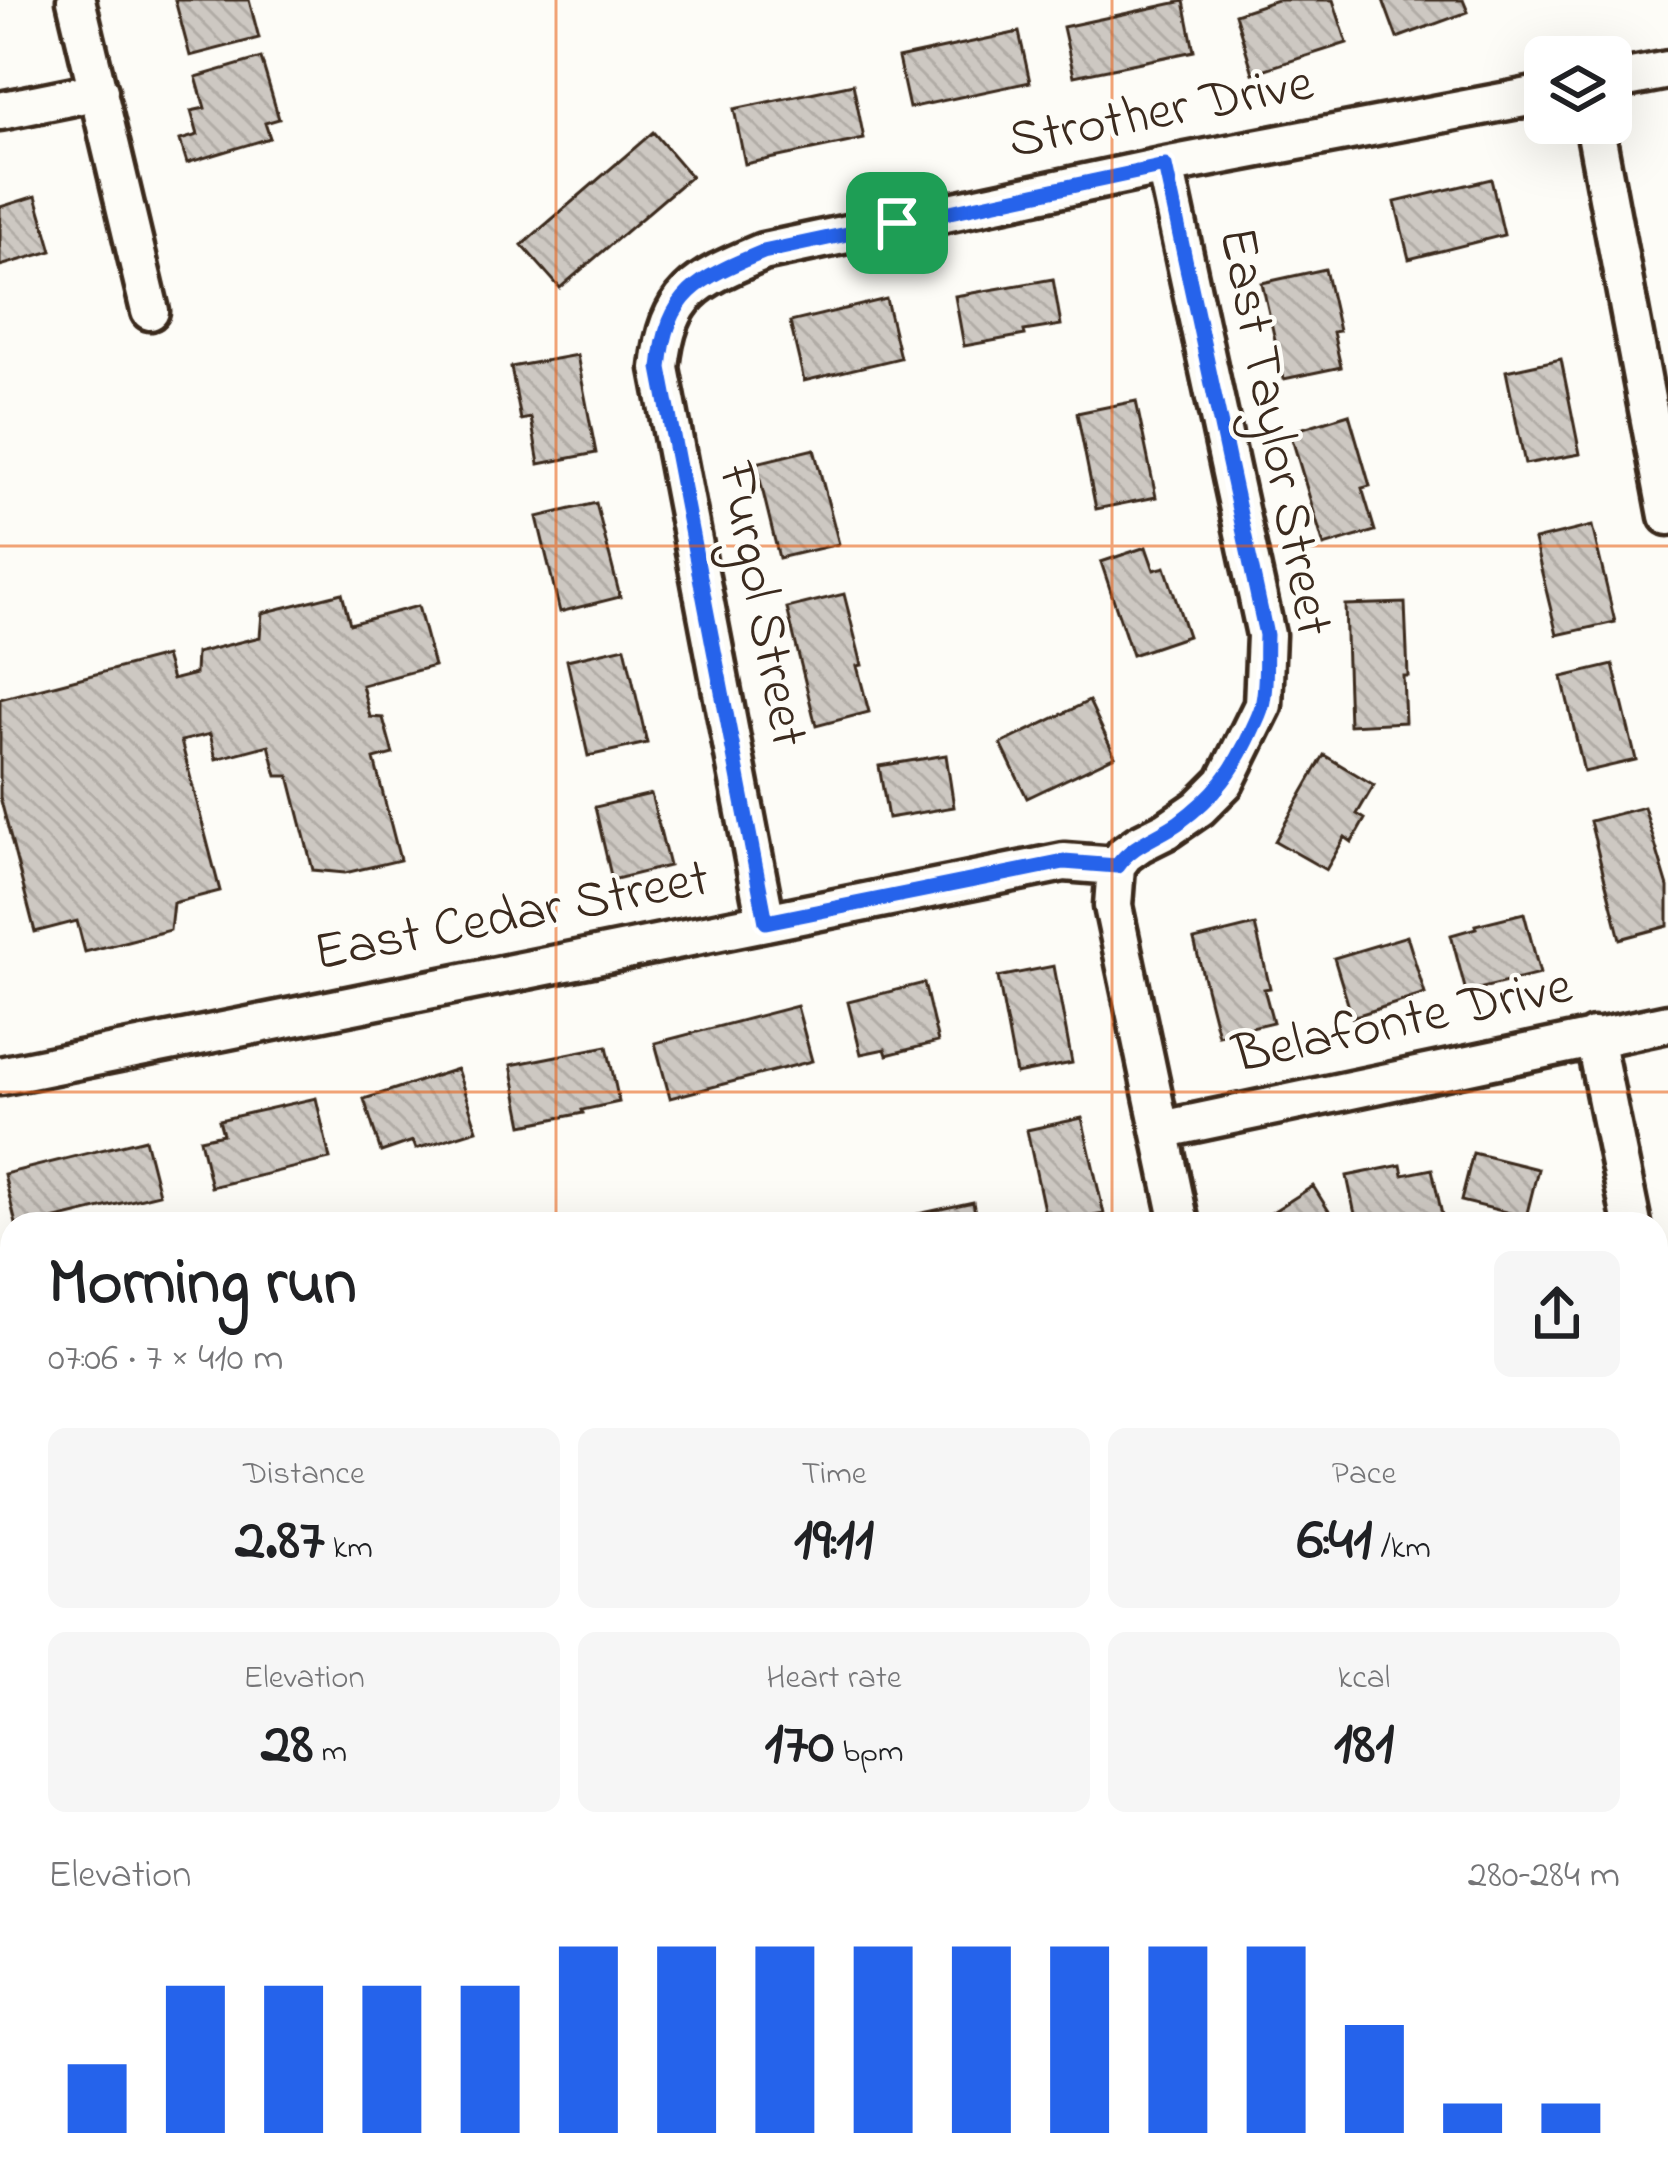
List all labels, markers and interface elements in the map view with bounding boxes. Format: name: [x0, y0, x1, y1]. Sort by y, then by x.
map controls: [1524, 36, 1632, 144]
button: layers: [1524, 36, 1632, 144]
street label: Strother Drive: [1002, 46, 1321, 182]
pin: [846, 172, 948, 274]
icon: arrive: [864, 190, 930, 256]
street label: East Taylor Street: [1195, 221, 1351, 643]
street label: Furgol Street: [693, 454, 826, 754]
street label: East Cedar Street: [308, 841, 716, 995]
street label: Belafonte Drive: [1225, 949, 1580, 1097]
text: Morning run: [48, 1238, 357, 1334]
button: share: [1494, 1251, 1620, 1377]
text: 07:06 · 7 × 410 m: [48, 1331, 284, 1388]
text: Distance: [243, 1451, 365, 1499]
text: Time: [801, 1451, 867, 1499]
text: Pace: [1332, 1451, 1396, 1499]
text: 2.87: [235, 1499, 324, 1586]
text: 19:11: [794, 1499, 874, 1586]
text: 6:41: [1297, 1499, 1372, 1586]
text: km: [324, 1525, 373, 1573]
text: /km: [1372, 1525, 1431, 1573]
text: Elevation: [243, 1655, 365, 1703]
text: Heart rate: [766, 1655, 902, 1703]
text: kcal: [1338, 1655, 1390, 1703]
text: 28: [261, 1703, 313, 1790]
text: 170: [765, 1703, 834, 1790]
text: 181: [1334, 1703, 1394, 1790]
text: m: [313, 1729, 347, 1777]
text: bpm: [834, 1729, 903, 1777]
text: Elevation: [48, 1848, 191, 1905]
text: 280–284 m: [1468, 1848, 1620, 1905]

